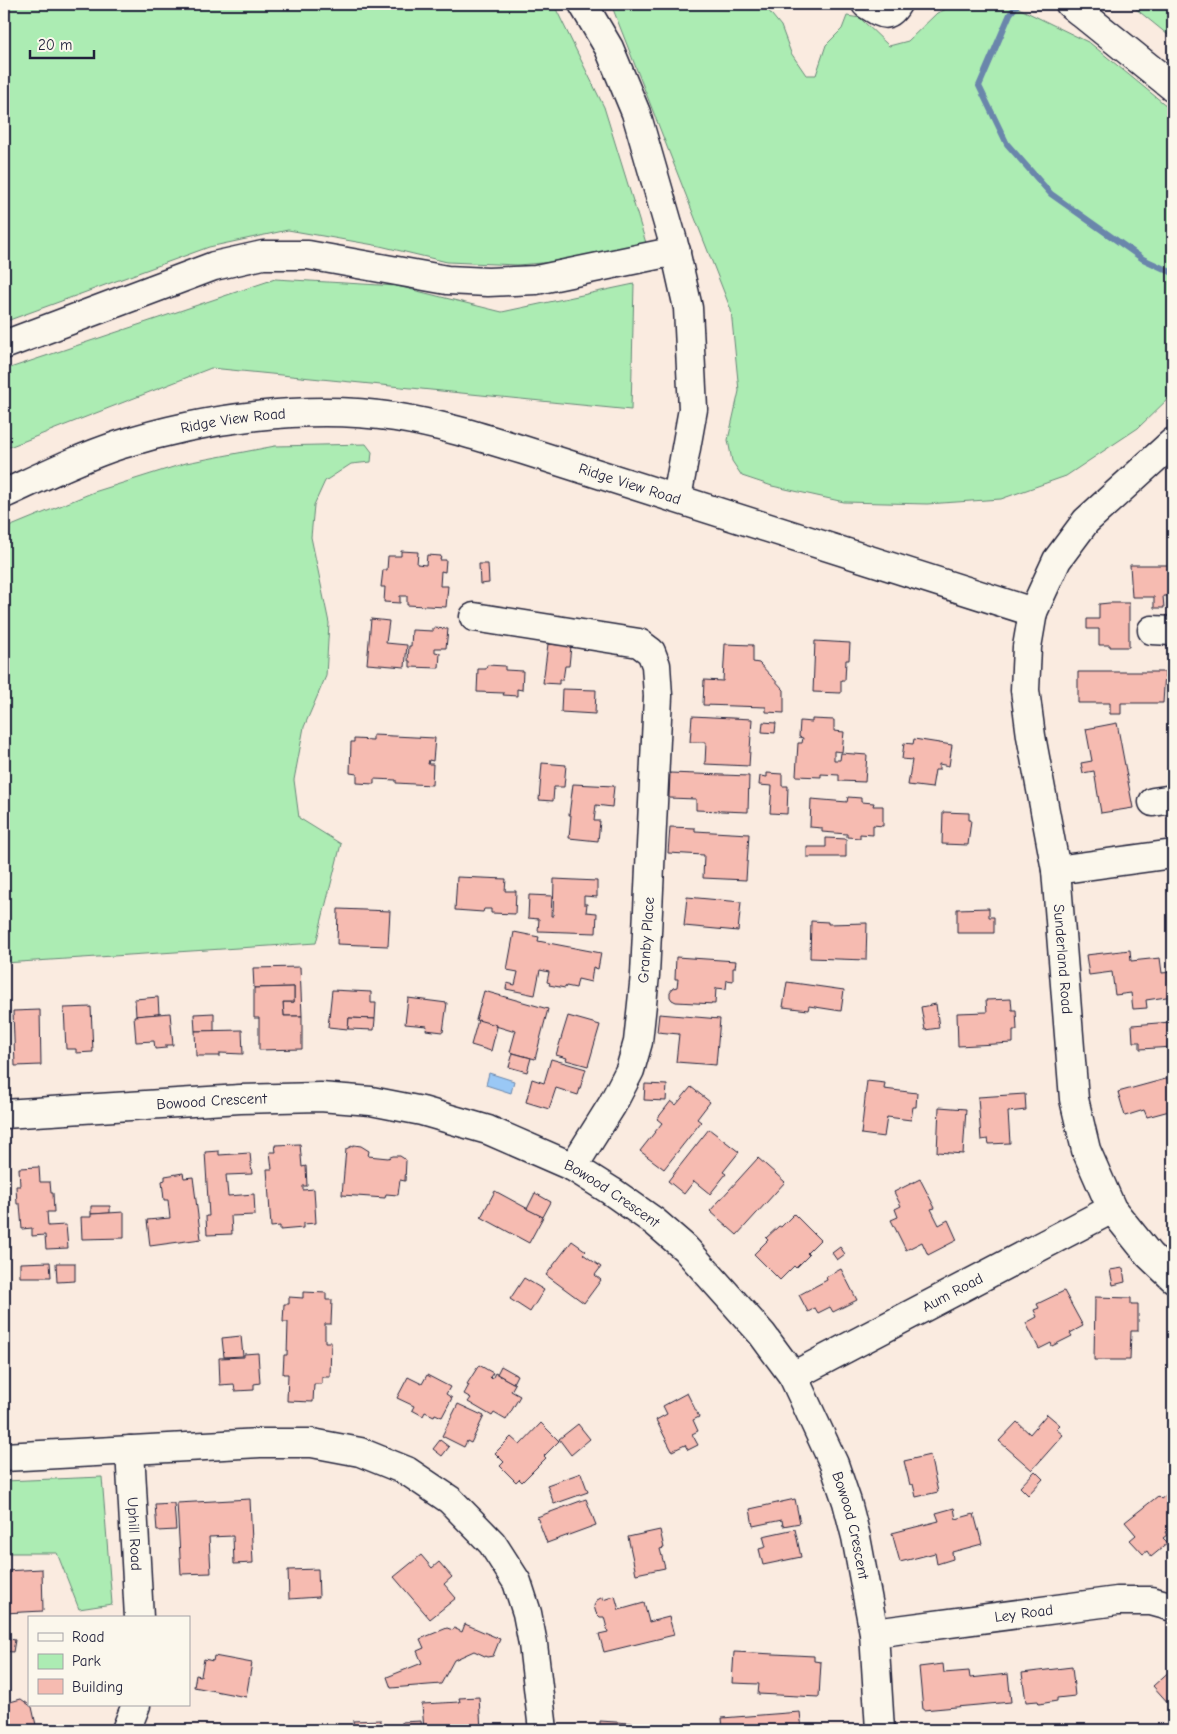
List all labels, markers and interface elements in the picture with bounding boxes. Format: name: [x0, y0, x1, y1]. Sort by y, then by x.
scale bar: [30, 28, 94, 60]
text: 20 m: [38, 36, 72, 54]
street label: Ridge View Road: [179, 404, 286, 437]
street label: Ridge View Road: [576, 459, 683, 509]
street label: Granby Place: [634, 896, 658, 984]
street label: Sunderland Road: [1050, 903, 1076, 1015]
street label: Bowood Crescent: [156, 1089, 268, 1113]
street label: Bowood Crescent: [562, 1155, 664, 1232]
street label: Aum Road: [919, 1269, 986, 1316]
street label: Bowood Crescent: [828, 1469, 873, 1581]
street label: Uphill Road: [124, 1497, 145, 1571]
street label: Ley Road: [993, 1601, 1054, 1626]
legend: [28, 1616, 190, 1706]
text: Road: [72, 1628, 104, 1646]
text: Park: [72, 1652, 101, 1670]
text: Building: [72, 1678, 123, 1696]

